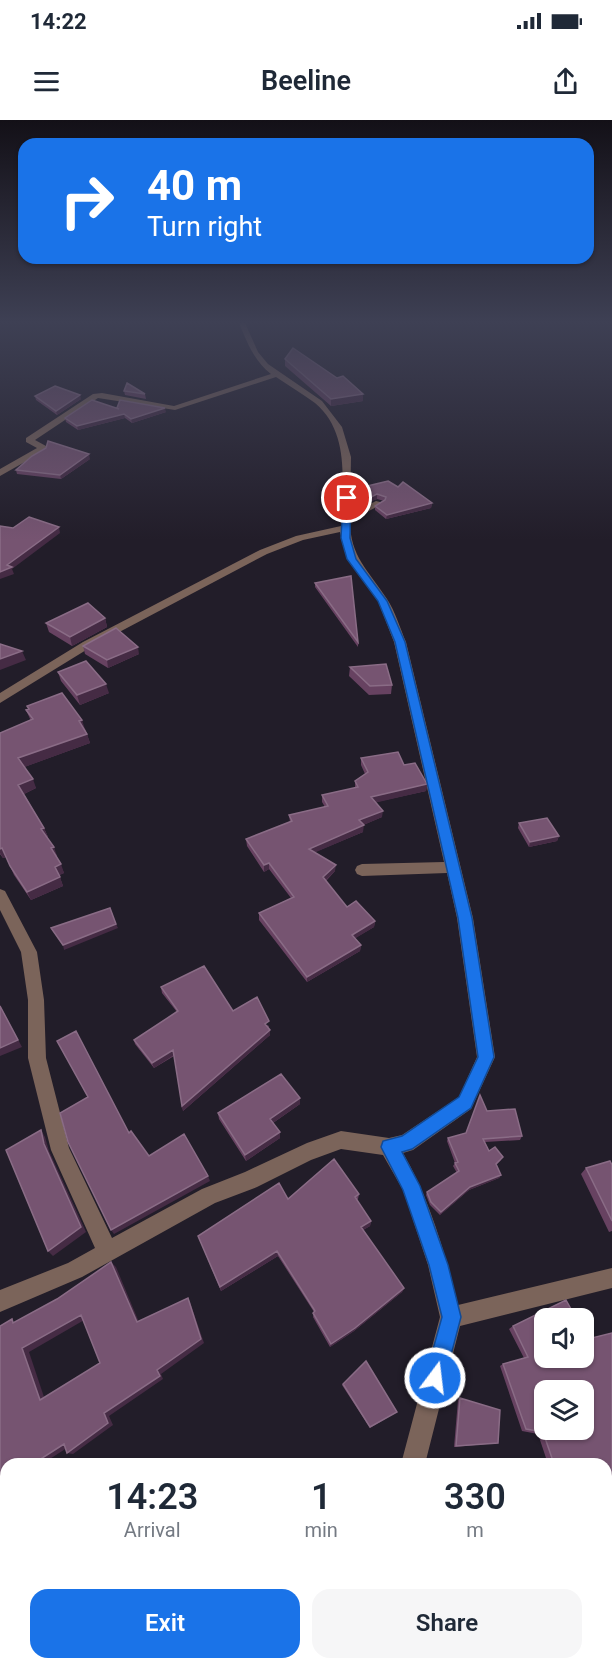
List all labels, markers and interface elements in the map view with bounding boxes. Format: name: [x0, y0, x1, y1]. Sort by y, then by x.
text: 14:22: [30, 9, 87, 34]
icon: menu: [30, 65, 63, 98]
text: Beeline: [261, 65, 351, 97]
icon: share: [549, 65, 582, 98]
text: 40 m: [147, 161, 242, 210]
icon: right: [48, 162, 126, 240]
text: Turn right: [147, 211, 262, 243]
pin: [321, 472, 372, 523]
icon: arrive: [330, 481, 363, 514]
map controls: [534, 1308, 594, 1440]
button: sound: [534, 1308, 594, 1368]
position arrow: [403, 1346, 467, 1410]
button: layers: [534, 1380, 594, 1440]
text: 14:23: [106, 1476, 198, 1518]
text: 1: [311, 1476, 331, 1518]
text: 330: [444, 1476, 506, 1518]
text: Arrival: [124, 1518, 181, 1542]
text: min: [304, 1518, 338, 1542]
text: m: [466, 1518, 484, 1542]
button: Exit: [30, 1589, 300, 1658]
button: Share: [312, 1589, 582, 1658]

